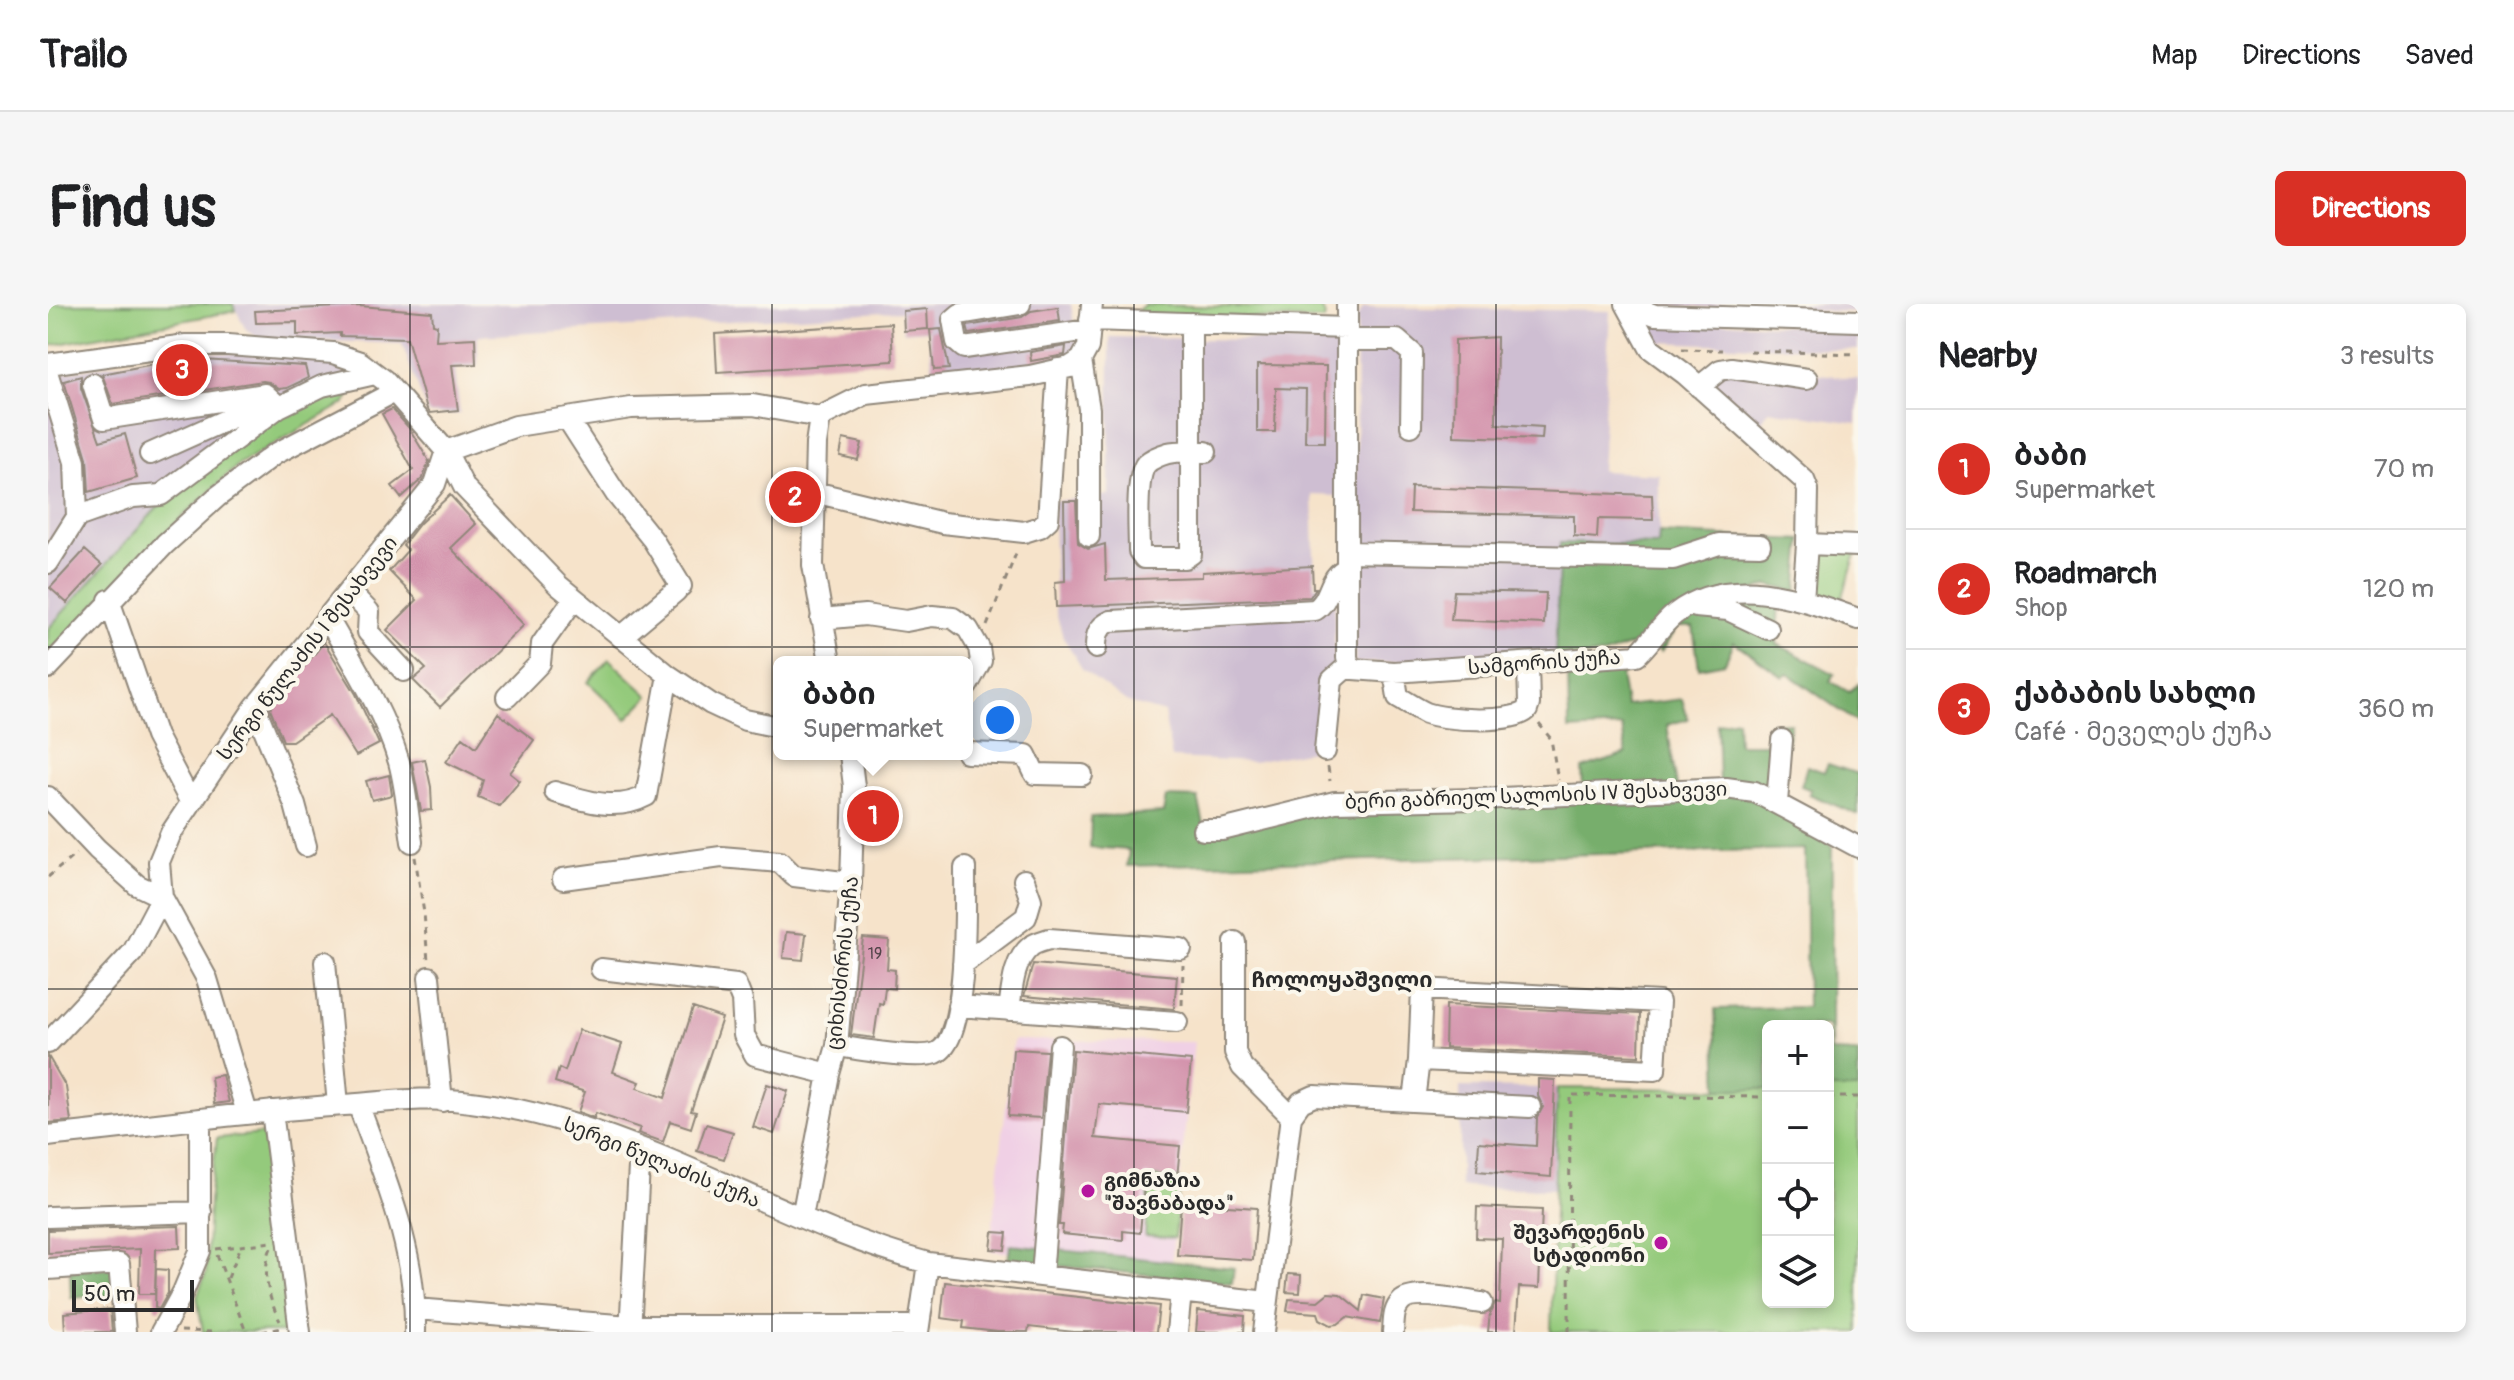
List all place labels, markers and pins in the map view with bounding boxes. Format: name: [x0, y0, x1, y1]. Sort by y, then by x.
pin: 3: [156, 340, 208, 400]
pin: 2: [769, 467, 821, 527]
pin: 1: [847, 786, 899, 846]
place label: გიმნაზია "შავნაბადა": [1104, 1168, 1234, 1216]
marker: გიმნაზია "შავნაბადა": [1079, 1182, 1097, 1200]
place label: შევარდენის სტადიონი: [1513, 1220, 1645, 1268]
marker: შევარდენის სტადიონი: [1652, 1234, 1670, 1252]

